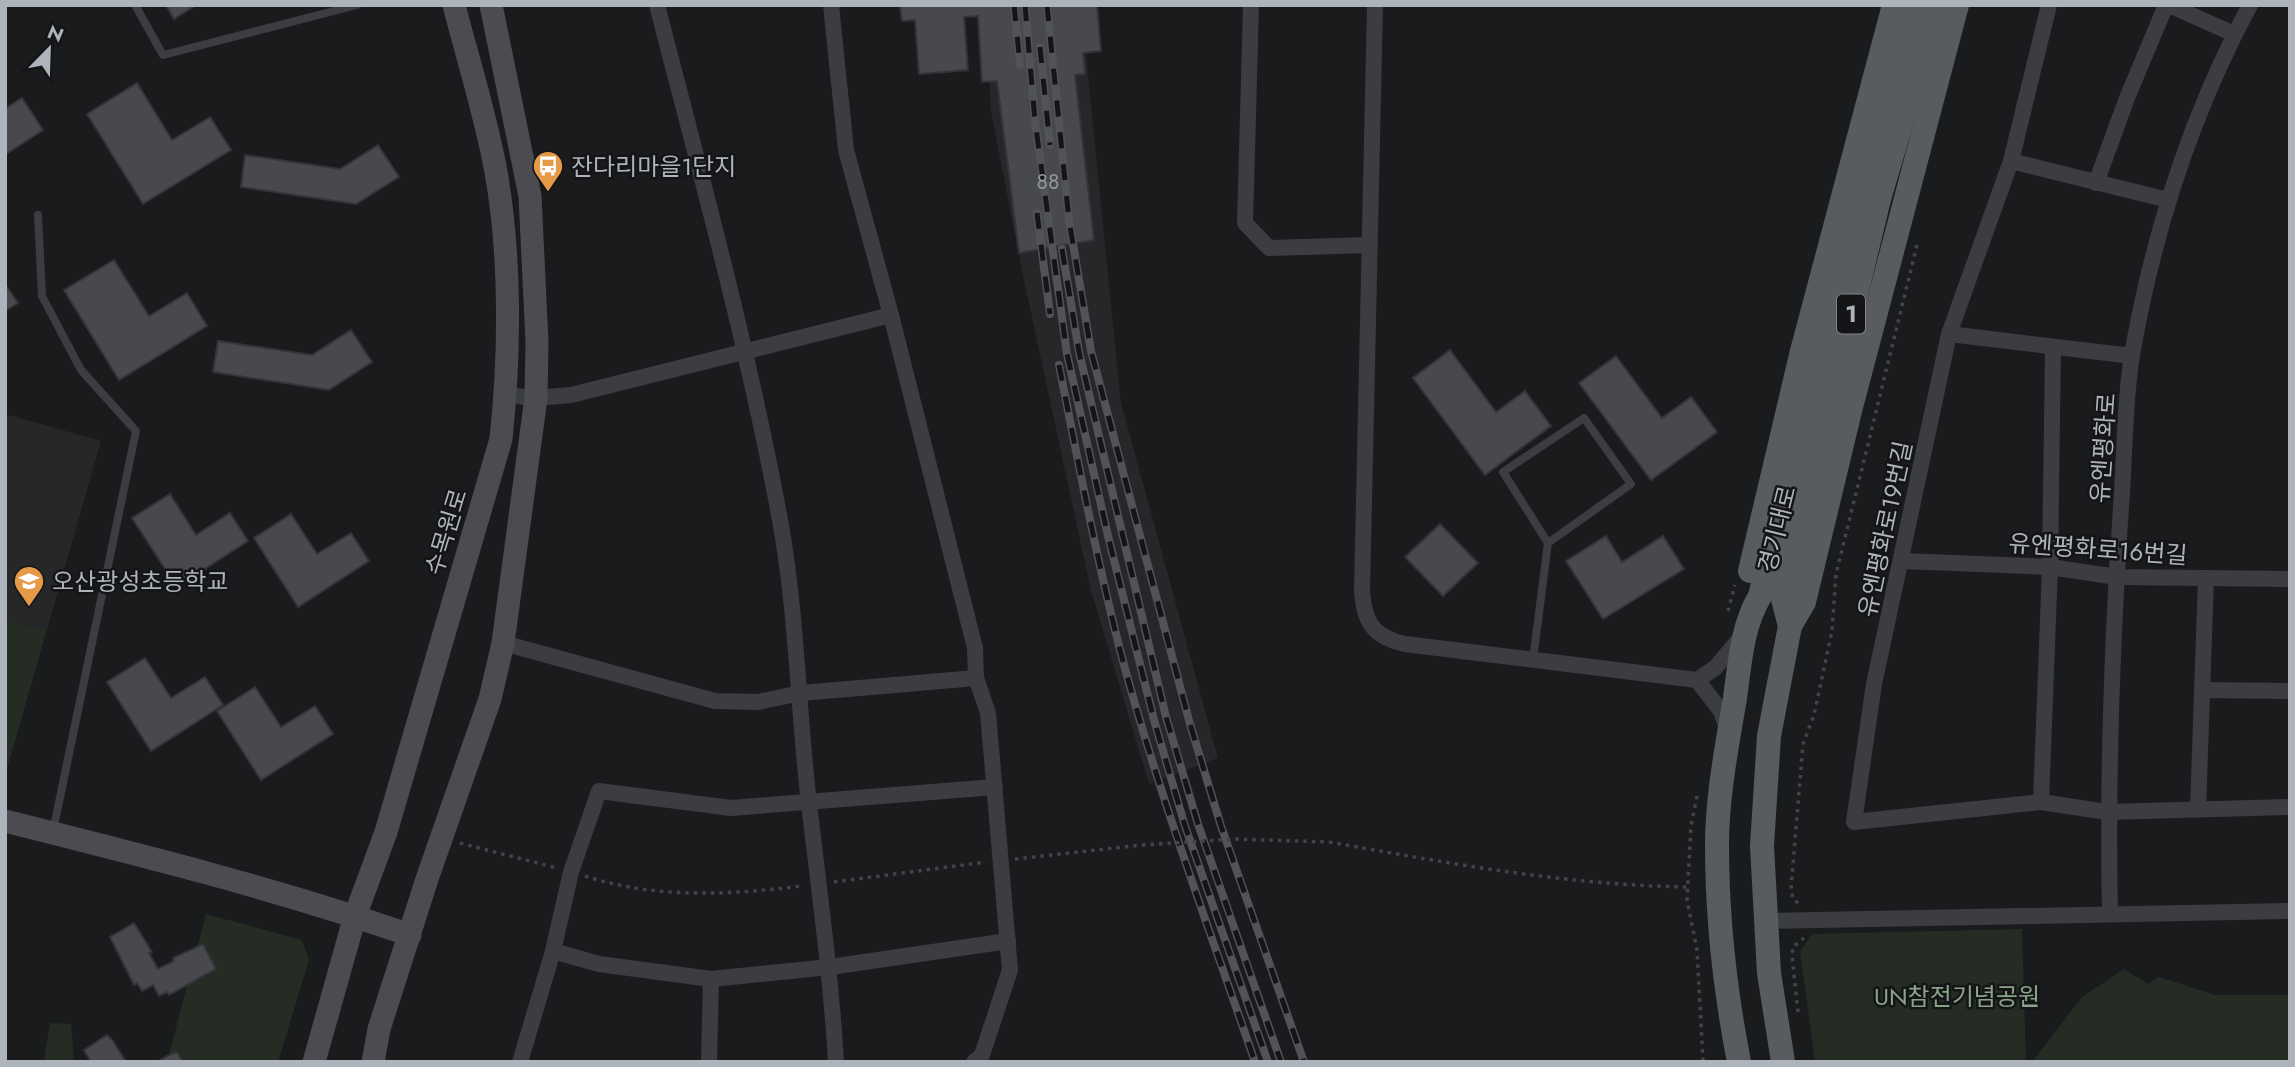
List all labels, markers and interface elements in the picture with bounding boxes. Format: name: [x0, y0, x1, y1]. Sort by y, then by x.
north arrow: [14, 14, 84, 84]
text: N: [43, 18, 68, 49]
bus stop icon: 잔다리마을1단지: [531, 149, 565, 193]
place label: 잔다리마을1단지: [571, 149, 736, 184]
house number: 88: [1037, 167, 1059, 197]
road number: 1: [1837, 294, 1865, 334]
street label: 유엔평화로: [2082, 392, 2124, 504]
street label: 유엔평화로19번길: [1849, 438, 1921, 620]
street label: 경기대로: [1749, 482, 1805, 576]
street label: 수목원로: [416, 485, 476, 579]
street label: 유엔평화로16번길: [2007, 525, 2189, 573]
school or university icon: 오산광성초등학교: [12, 564, 46, 608]
place label: 오산광성초등학교: [52, 564, 229, 599]
park label: UN참전기념공원: [1874, 979, 2040, 1014]

